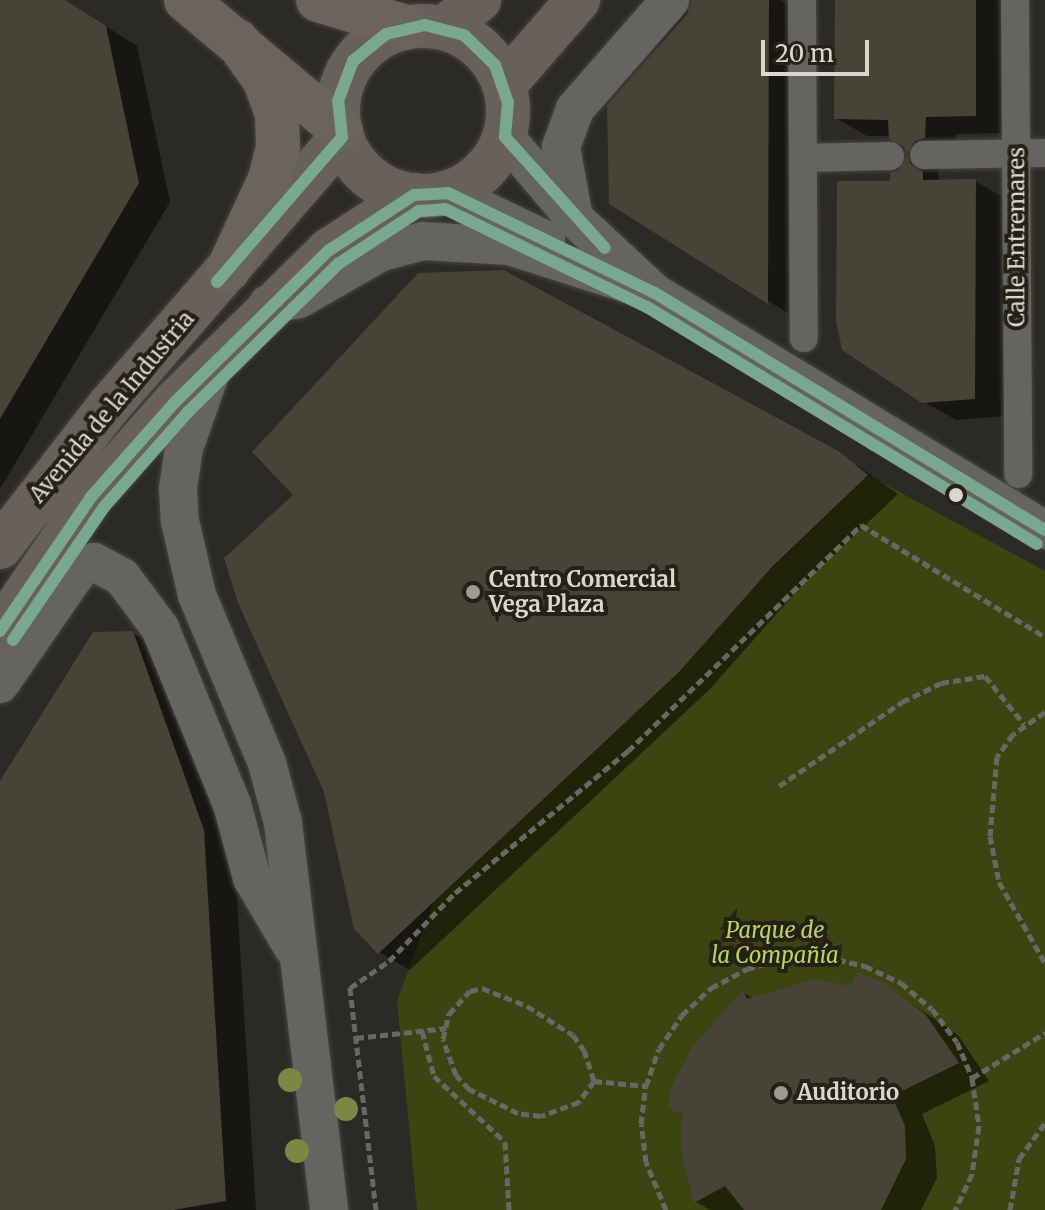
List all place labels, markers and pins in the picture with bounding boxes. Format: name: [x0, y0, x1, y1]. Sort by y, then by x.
unlabelled marker: [948, 487, 964, 503]
place label: Centro Comercial Vega Plaza: [489, 566, 676, 618]
marker: Centro Comercial Vega Plaza: [464, 583, 482, 601]
place label: Auditorio: [797, 1080, 899, 1106]
marker: Auditorio: [772, 1084, 790, 1102]

